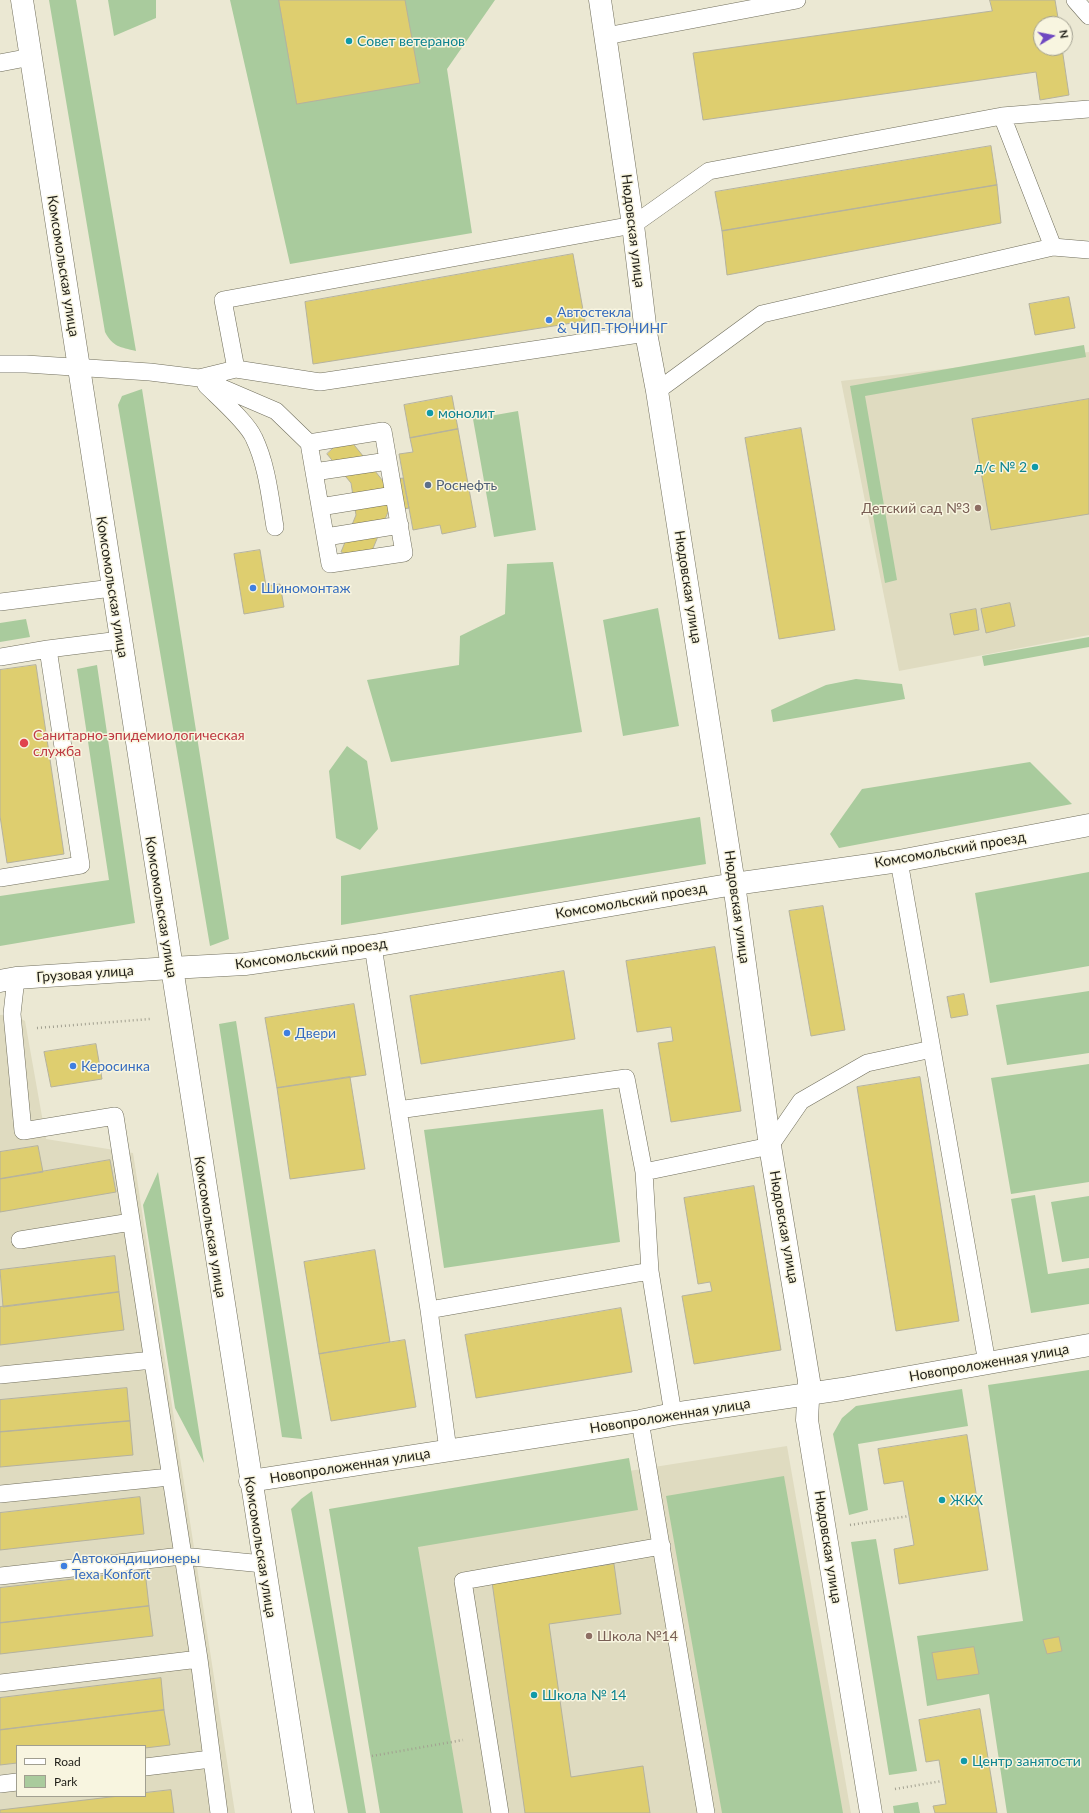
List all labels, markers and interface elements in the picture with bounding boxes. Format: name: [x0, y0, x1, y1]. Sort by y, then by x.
north arrow: [1033, 16, 1073, 56]
text: N: [1057, 29, 1071, 39]
place label: Совет ветеранов: [357, 33, 465, 49]
marker: Совет ветеранов: [344, 36, 354, 46]
street label: Нюдовская улица: [618, 173, 648, 289]
street label: Комсомольская улица: [43, 194, 83, 338]
place label: Автостекла & ЧИП-ТЮНИНГ: [557, 304, 668, 336]
marker: Автостекла & ЧИП-ТЮНИНГ: [544, 315, 554, 325]
place label: монолит: [438, 405, 495, 421]
marker: монолит: [425, 408, 435, 418]
place label: д/с № 2: [974, 459, 1027, 475]
marker: д/с № 2: [1030, 462, 1040, 472]
place label: Роснефть: [436, 477, 497, 493]
marker: Роснефть: [423, 480, 433, 490]
place label: Детский сад №3: [862, 500, 970, 516]
marker: Детский сад №3: [973, 503, 983, 513]
street label: Комсомольская улица: [92, 515, 132, 659]
street label: Нюдовская улица: [671, 529, 705, 645]
place label: Шиномонтаж: [261, 580, 351, 596]
marker: Шиномонтаж: [248, 583, 258, 593]
place label: Санитарно-эпидемиологическая служба: [33, 727, 245, 760]
marker: Санитарно-эпидемиологическая служба: [18, 737, 30, 749]
street label: Комсомольский проезд: [873, 828, 1027, 872]
street label: Комсомольская улица: [141, 835, 181, 979]
street label: Нюдовская улица: [721, 849, 753, 965]
street label: Комсомольский проезд: [554, 879, 708, 923]
street label: Комсомольский проезд: [234, 935, 388, 973]
street label: Грузовая улица: [36, 962, 134, 986]
place label: Двери: [295, 1025, 336, 1041]
marker: Двери: [282, 1028, 292, 1038]
place label: Керосинка: [81, 1058, 150, 1074]
marker: Керосинка: [68, 1061, 78, 1071]
street label: Комсомольская улица: [190, 1155, 230, 1299]
street label: Нюдовская улица: [766, 1169, 802, 1285]
street label: Новопроложенная улица: [908, 1341, 1070, 1385]
street label: Новопроложенная улица: [589, 1395, 751, 1437]
street label: Новопроложенная улица: [269, 1445, 431, 1487]
street label: Комсомольская улица: [240, 1475, 280, 1619]
street label: Нюдовская улица: [811, 1489, 845, 1605]
place label: ЖКХ: [950, 1492, 983, 1508]
marker: ЖКХ: [937, 1495, 947, 1505]
place label: Автокондиционеры Texa Konfort: [72, 1550, 200, 1582]
marker: Автокондиционеры Texa Konfort: [59, 1561, 69, 1571]
place label: Школа №14: [597, 1628, 678, 1644]
marker: Школа №14: [584, 1631, 594, 1641]
place label: Школа № 14: [542, 1687, 626, 1703]
marker: Школа № 14: [529, 1690, 539, 1700]
legend: [16, 1745, 146, 1797]
place label: Центр занятости: [972, 1753, 1081, 1769]
text: Road: [54, 1754, 81, 1769]
marker: Центр занятости: [959, 1756, 969, 1766]
text: Park: [54, 1774, 77, 1789]

